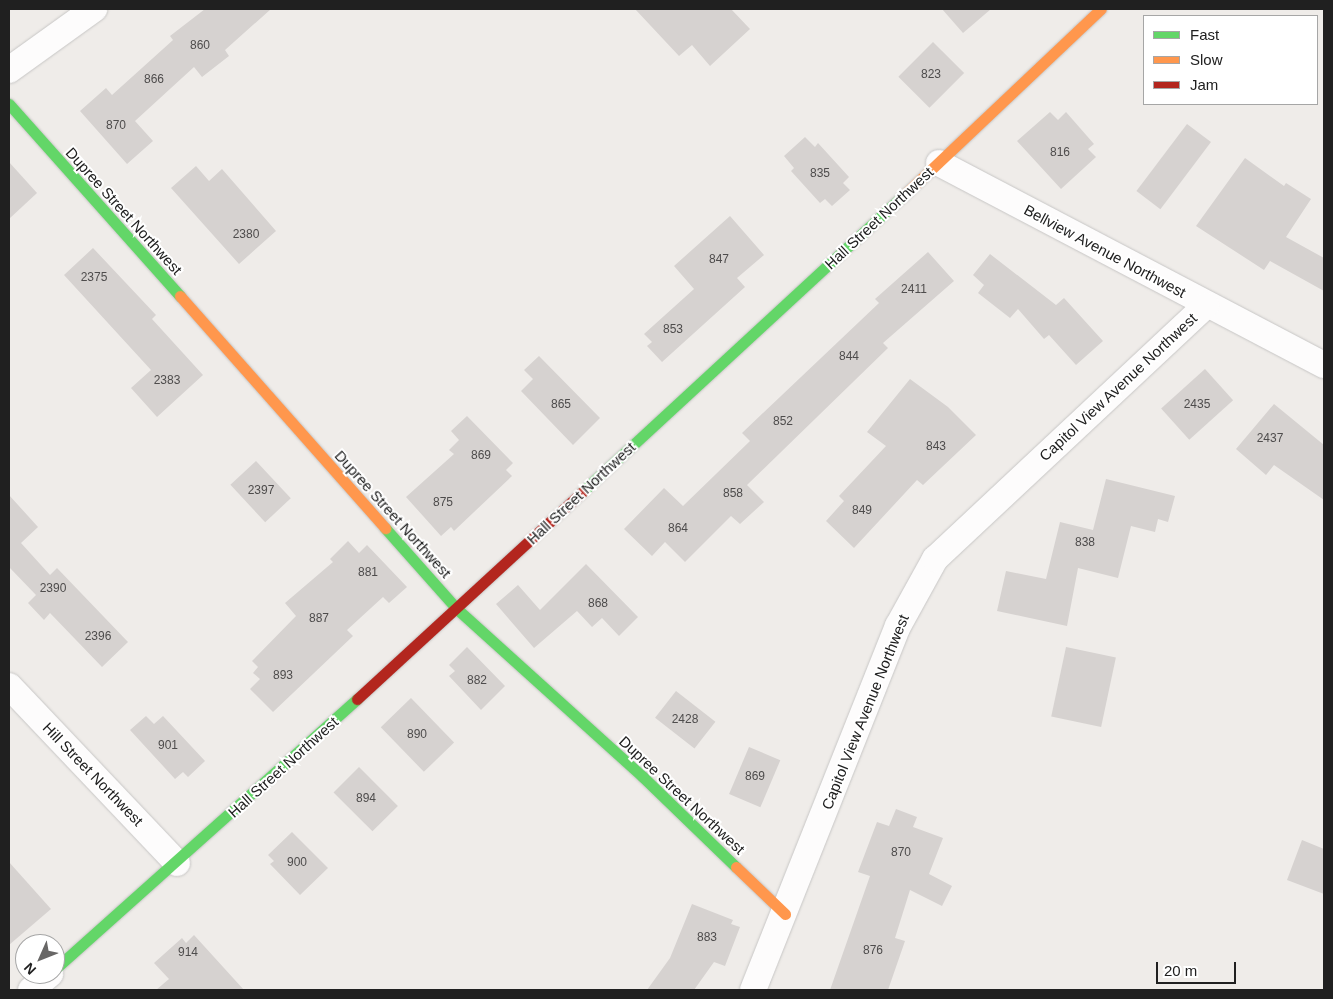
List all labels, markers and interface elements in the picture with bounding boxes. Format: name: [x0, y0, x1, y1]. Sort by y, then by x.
legend: [1143, 15, 1318, 105]
text: Fast: [1190, 26, 1219, 43]
house number: 860: [190, 39, 210, 53]
text: Slow: [1190, 51, 1223, 68]
house number: 823: [921, 68, 941, 82]
house number: 866: [144, 73, 164, 87]
text: Jam: [1190, 76, 1218, 93]
house number: 870: [106, 119, 126, 133]
street label: Dupree Street Northwest: [62, 144, 186, 278]
house number: 816: [1050, 146, 1070, 160]
street label: Hall Street Northwest: [821, 163, 937, 273]
house number: 835: [810, 167, 830, 181]
street label: Bellview Avenue Northwest: [1021, 200, 1189, 302]
house number: 2380: [233, 228, 259, 242]
house number: 847: [709, 253, 729, 267]
house number: 2375: [81, 271, 107, 285]
house number: 2411: [901, 283, 927, 297]
street label: Capitol View Avenue Northwest: [1035, 309, 1201, 465]
house number: 853: [663, 323, 683, 337]
house number: 844: [839, 350, 859, 364]
house number: 2383: [154, 374, 180, 388]
house number: 865: [551, 398, 571, 412]
house number: 2435: [1184, 398, 1210, 412]
house number: 852: [773, 415, 793, 429]
house number: 2437: [1257, 432, 1283, 446]
street label: Hall Street Northwest: [523, 438, 639, 548]
house number: 843: [926, 440, 946, 454]
street label: Dupree Street Northwest: [331, 447, 455, 581]
house number: 869: [471, 449, 491, 463]
house number: 2397: [248, 484, 274, 498]
house number: 858: [723, 487, 743, 501]
house number: 875: [433, 496, 453, 510]
house number: 849: [852, 504, 872, 518]
house number: 864: [668, 522, 688, 536]
house number: 838: [1075, 536, 1095, 550]
house number: 881: [358, 566, 378, 580]
house number: 2390: [40, 582, 66, 596]
house number: 868: [588, 597, 608, 611]
street label: Capitol View Avenue Northwest: [817, 611, 913, 813]
house number: 887: [309, 612, 329, 626]
house number: 2396: [85, 630, 111, 644]
house number: 893: [273, 669, 293, 683]
house number: 882: [467, 674, 487, 688]
street label: Hall Street Northwest: [224, 713, 342, 821]
house number: 2428: [672, 713, 698, 727]
street label: Hill Street Northwest: [39, 719, 147, 829]
house number: 890: [407, 728, 427, 742]
street label: Dupree Street Northwest: [615, 732, 749, 858]
house number: 901: [158, 739, 178, 753]
house number: 869: [745, 770, 765, 784]
house number: 894: [356, 792, 376, 806]
house number: 870: [891, 846, 911, 860]
house number: 900: [287, 856, 307, 870]
house number: 883: [697, 931, 717, 945]
north arrow: [15, 934, 65, 984]
house number: 876: [863, 944, 883, 958]
house number: 914: [178, 946, 198, 960]
scale bar: [1158, 952, 1238, 984]
text: N: [21, 960, 39, 978]
text: 20 m: [1164, 962, 1197, 979]

